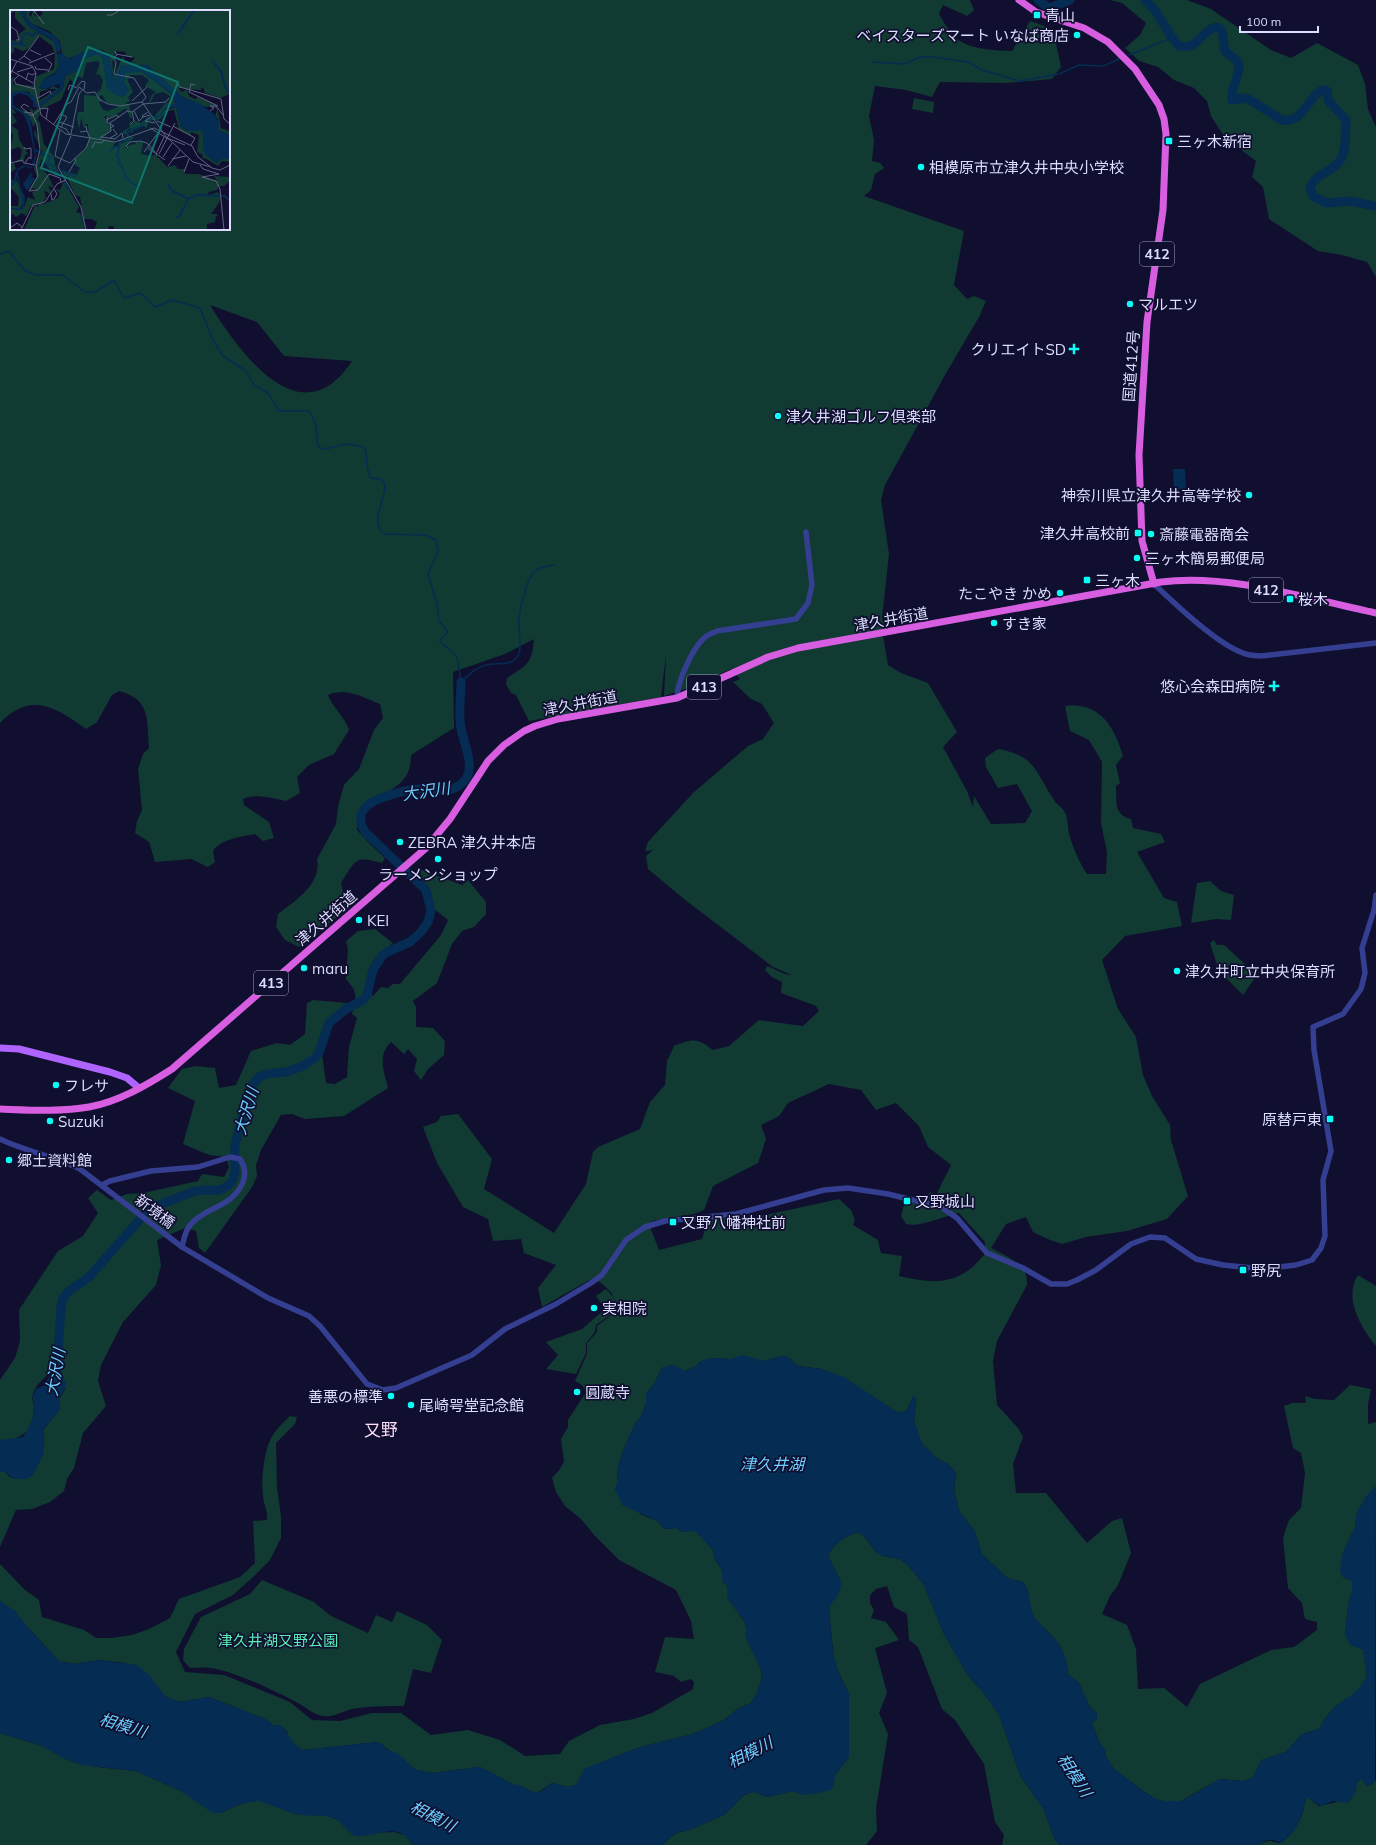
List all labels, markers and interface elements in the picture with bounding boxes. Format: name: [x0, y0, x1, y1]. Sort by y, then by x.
place label: 青山: [1045, 6, 1075, 25]
scale bar: [1240, 8, 1318, 34]
inset map: [10, 10, 230, 230]
marker: 青山: [1032, 10, 1042, 20]
text: 100 m: [1246, 14, 1281, 29]
place label: ベイスターズマート いなば商店: [856, 26, 1069, 45]
marker: ベイスターズマート いなば商店: [1072, 30, 1082, 40]
place label: 三ヶ木新宿: [1177, 132, 1252, 151]
marker: 三ヶ木新宿: [1164, 136, 1174, 146]
place label: 相模原市立津久井中央小学校: [929, 158, 1124, 177]
marker: 相模原市立津久井中央小学校: [916, 162, 926, 172]
road number: 412: [1140, 242, 1174, 266]
place label: マルエツ: [1138, 295, 1198, 314]
marker: マルエツ: [1125, 299, 1135, 309]
street label: 国道412号: [1119, 329, 1143, 403]
place label: クリエイトSD: [970, 340, 1066, 359]
marker: クリエイトSD: [1069, 344, 1079, 354]
place label: 津久井湖ゴルフ倶楽部: [786, 407, 936, 426]
marker: 津久井湖ゴルフ倶楽部: [773, 411, 783, 421]
place label: 神奈川県立津久井高等学校: [1061, 486, 1241, 505]
marker: 神奈川県立津久井高等学校: [1244, 490, 1254, 500]
place label: 津久井高校前: [1040, 524, 1130, 543]
place label: 斎藤電器商会: [1159, 525, 1249, 544]
marker: 津久井高校前: [1133, 528, 1143, 538]
marker: 斎藤電器商会: [1146, 529, 1156, 539]
place label: 三ヶ木簡易郵便局: [1145, 549, 1265, 568]
marker: 三ヶ木簡易郵便局: [1132, 553, 1142, 563]
place label: 三ヶ木: [1095, 571, 1140, 590]
marker: 三ヶ木: [1082, 575, 1092, 585]
road number: 412: [1249, 578, 1283, 602]
place label: たこやき かめ: [958, 584, 1052, 603]
marker: たこやき かめ: [1055, 588, 1065, 598]
place label: 桜木: [1298, 590, 1328, 609]
marker: 桜木: [1285, 594, 1295, 604]
street label: 津久井街道: [852, 603, 930, 635]
place label: すき家: [1002, 614, 1047, 633]
marker: すき家: [989, 618, 999, 628]
road number: 413: [687, 675, 721, 699]
place label: 悠心会森田病院: [1160, 677, 1265, 696]
marker: 悠心会森田病院: [1268, 680, 1280, 692]
street label: 津久井街道: [541, 687, 619, 719]
water label: 大沢川: [401, 777, 453, 804]
place label: ZEBRA 津久井本店: [408, 833, 536, 852]
marker: ZEBRA 津久井本店: [395, 837, 405, 847]
marker: ラーメンショップ: [433, 854, 443, 864]
place label: ラーメンショップ: [378, 865, 498, 884]
street label: 津久井街道: [291, 886, 361, 950]
place label: KEI: [367, 911, 389, 930]
marker: KEI: [354, 915, 364, 925]
place label: maru: [312, 959, 348, 978]
place label: 津久井町立中央保育所: [1185, 962, 1335, 981]
marker: maru: [299, 963, 309, 973]
marker: 津久井町立中央保育所: [1172, 966, 1182, 976]
road number: 413: [254, 971, 288, 995]
place label: フレサ: [64, 1076, 109, 1095]
marker: フレサ: [51, 1080, 61, 1090]
water label: 大沢川: [229, 1083, 263, 1137]
place label: 原替戸東: [1262, 1110, 1322, 1129]
place label: Suzuki: [58, 1112, 104, 1131]
marker: 原替戸東: [1325, 1114, 1335, 1124]
marker: Suzuki: [45, 1116, 55, 1126]
place label: 郷土資料館: [17, 1151, 92, 1170]
marker: 郷土資料館: [4, 1155, 14, 1165]
street label: 新境橋: [131, 1190, 179, 1232]
place label: 又野城山: [915, 1192, 975, 1211]
marker: 又野城山: [902, 1196, 912, 1206]
place label: 又野八幡神社前: [681, 1213, 786, 1232]
marker: 又野八幡神社前: [668, 1217, 678, 1227]
place label: 野尻: [1251, 1261, 1281, 1280]
marker: 野尻: [1238, 1265, 1248, 1275]
place label: 実相院: [602, 1299, 647, 1318]
marker: 実相院: [589, 1303, 599, 1313]
water label: 大沢川: [41, 1345, 69, 1397]
place label: 圓蔵寺: [585, 1383, 630, 1402]
place label: 善悪の標準: [308, 1387, 383, 1406]
marker: 圓蔵寺: [572, 1387, 582, 1397]
marker: 善悪の標準: [386, 1391, 396, 1401]
place label: 尾崎咢堂記念館: [419, 1396, 524, 1415]
marker: 尾崎咢堂記念館: [406, 1400, 416, 1410]
district label: 又野: [364, 1419, 398, 1440]
water label: 津久井湖: [740, 1454, 807, 1474]
park label: 津久井湖又野公園: [218, 1631, 338, 1650]
water label: 相模川: [97, 1708, 151, 1742]
water label: 相模川: [724, 1731, 778, 1772]
water label: 相模川: [1054, 1749, 1098, 1802]
water label: 相模川: [407, 1796, 461, 1837]

